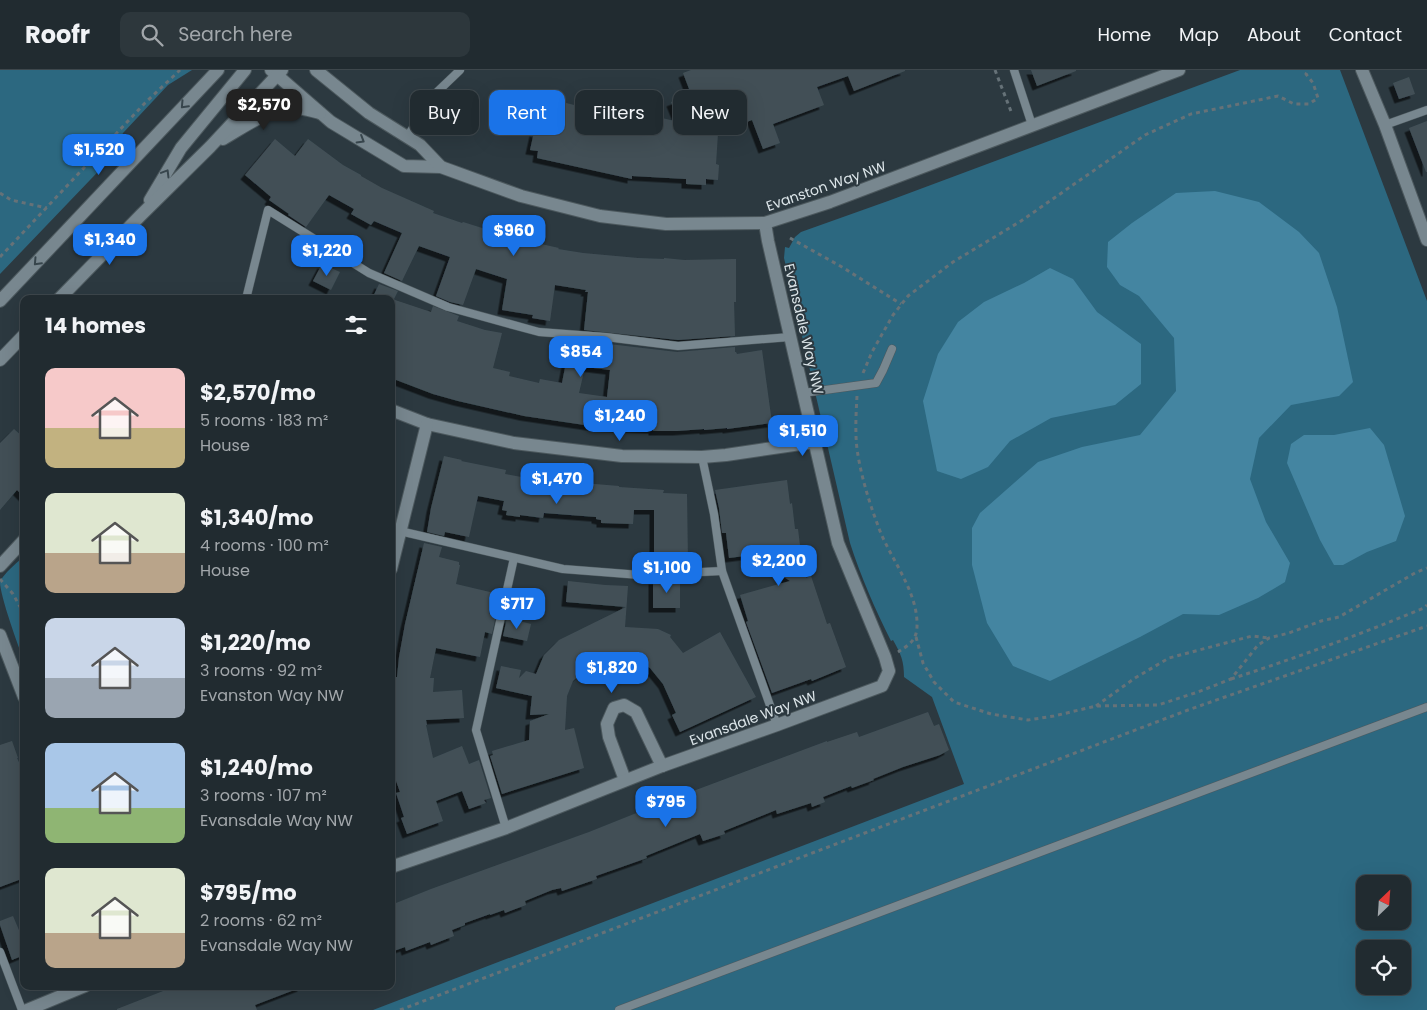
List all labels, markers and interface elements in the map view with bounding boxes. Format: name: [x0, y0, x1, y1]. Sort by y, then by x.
search box: [120, 12, 470, 57]
text: Roofr: [25, 18, 90, 51]
icon: search: [138, 21, 166, 49]
text: Search here: [178, 21, 293, 48]
text: Home: [1097, 22, 1151, 47]
text: Map: [1179, 22, 1219, 47]
text: About: [1247, 22, 1301, 47]
text: Contact: [1329, 22, 1402, 47]
pin: $2,570: [223, 88, 305, 131]
chip: Buy: [410, 90, 479, 135]
chip: Rent: [489, 90, 565, 135]
chip: Filters: [575, 90, 663, 135]
chip: New: [673, 90, 747, 135]
text: $2,570: [237, 93, 291, 116]
one-way arrow: [181, 100, 190, 109]
one-way arrow: [355, 133, 364, 143]
pin: $1,520: [58, 134, 140, 176]
text: $1,520: [73, 138, 125, 161]
street label: Evanston Way NW: [763, 156, 889, 216]
one-way arrow: [159, 169, 169, 178]
pin: $960: [484, 214, 544, 257]
text: $960: [494, 219, 535, 242]
pin: $1,340: [69, 224, 151, 266]
text: $1,340: [84, 228, 136, 251]
pin: $1,220: [286, 234, 368, 277]
text: $1,220: [302, 239, 352, 262]
one-way arrow: [34, 256, 43, 265]
street label: Evansdale Way NW: [779, 262, 829, 397]
text: 14 homes: [45, 311, 146, 340]
icon: filters: [342, 311, 370, 339]
pin: $854: [551, 336, 611, 378]
text: $854: [560, 340, 602, 363]
text: $2,570/mo: [200, 378, 316, 407]
icon: home: [85, 388, 145, 448]
pin: $1,240: [579, 400, 661, 442]
text: $1,240: [594, 404, 646, 427]
text: 5 rooms · 183 m²: [200, 409, 328, 432]
pin: $1,510: [762, 414, 844, 457]
text: $1,510: [779, 419, 827, 442]
text: House: [200, 434, 250, 457]
pin: $1,470: [516, 462, 598, 505]
text: $1,470: [532, 467, 582, 490]
text: $1,340/mo: [200, 503, 313, 532]
icon: home: [85, 513, 145, 573]
text: 4 rooms · 100 m²: [200, 534, 329, 557]
pin: $2,200: [738, 544, 820, 587]
text: $2,200: [752, 549, 806, 572]
pin: $1,100: [626, 552, 708, 594]
text: $1,100: [643, 556, 691, 579]
text: House: [200, 559, 250, 582]
pin: $717: [487, 588, 547, 630]
text: $717: [500, 592, 534, 615]
text: $1,220/mo: [200, 628, 311, 657]
icon: home: [85, 638, 145, 698]
pin: $1,820: [571, 652, 653, 694]
text: $1,820: [586, 656, 638, 679]
text: 3 rooms · 92 m²: [200, 659, 322, 682]
text: Evanston Way NW: [200, 684, 344, 707]
street label: Evansdale Way NW: [687, 686, 820, 750]
text: $1,240/mo: [200, 753, 313, 782]
icon: home: [85, 763, 145, 823]
text: 3 rooms · 107 m²: [200, 784, 327, 807]
pin: $795: [636, 786, 696, 828]
text: $795: [646, 790, 686, 813]
text: Evansdale Way NW: [200, 809, 353, 832]
north arrow: [1356, 875, 1411, 930]
map controls: [1356, 875, 1411, 995]
text: $795/mo: [200, 878, 297, 907]
icon: home: [85, 888, 145, 948]
text: 2 rooms · 62 m²: [200, 909, 322, 932]
text: Evansdale Way NW: [200, 934, 353, 957]
button: locate: [1356, 940, 1411, 995]

